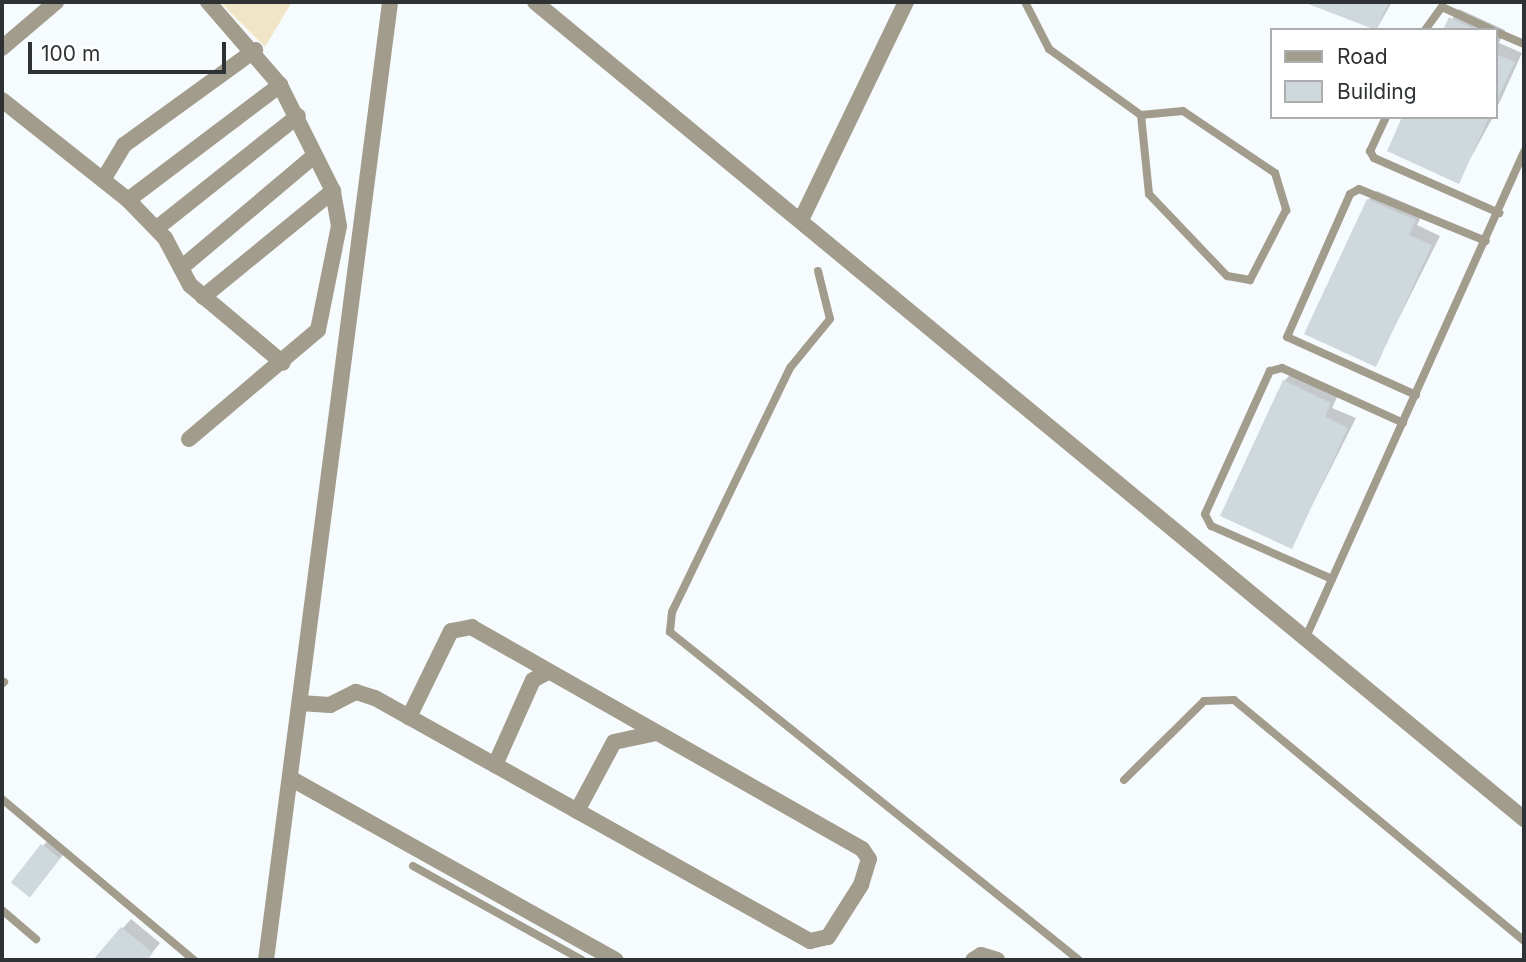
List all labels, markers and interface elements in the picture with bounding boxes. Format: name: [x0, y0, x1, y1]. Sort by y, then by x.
scale bar: [32, 28, 229, 72]
legend: [1270, 28, 1498, 119]
text: 100 m: [41, 41, 100, 66]
text: Road: [1337, 44, 1388, 69]
text: Building: [1337, 79, 1417, 104]

